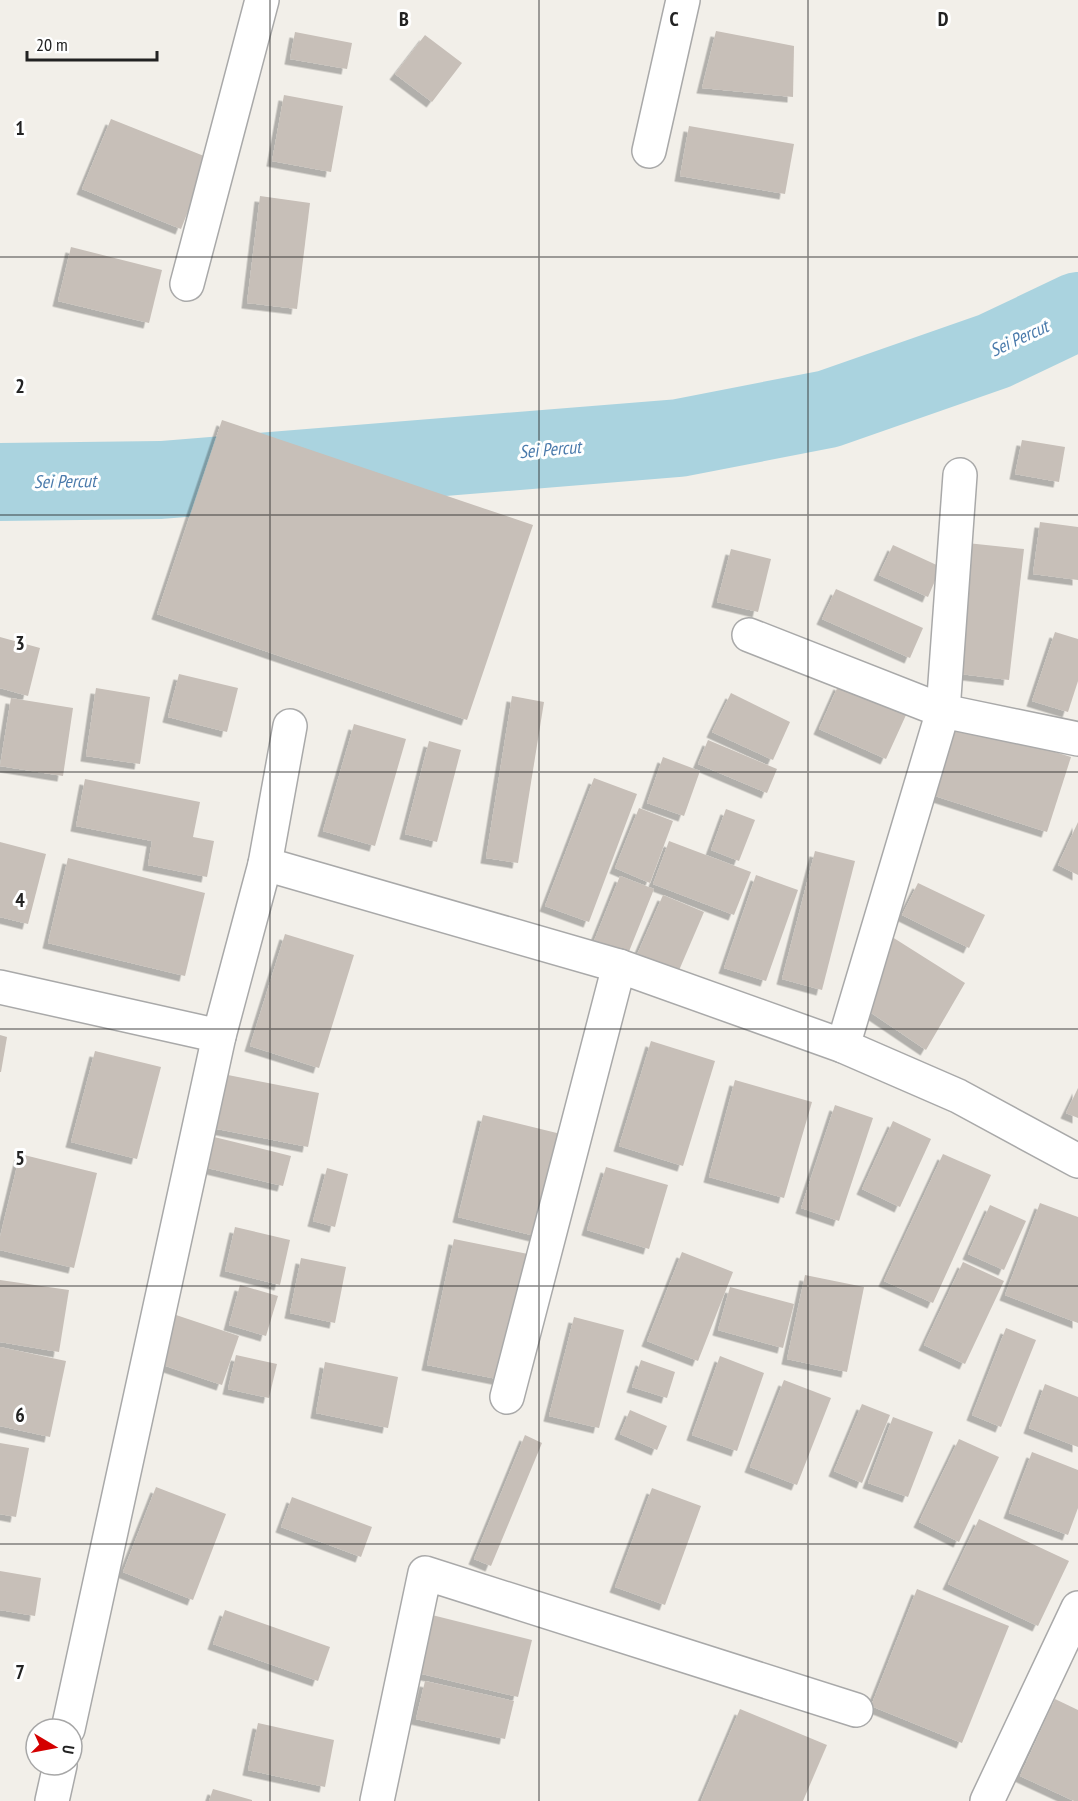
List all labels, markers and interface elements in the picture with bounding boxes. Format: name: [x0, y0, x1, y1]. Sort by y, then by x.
text: B: [399, 6, 409, 32]
text: C: [669, 6, 679, 32]
text: D: [938, 6, 949, 32]
scale bar: [27, 24, 158, 62]
text: 20 m: [36, 33, 68, 56]
text: 1: [15, 115, 25, 141]
water label: Sei Percut: [986, 314, 1054, 362]
text: 2: [15, 373, 25, 399]
water label: Sei Percut: [518, 435, 584, 463]
water label: Sei Percut: [34, 469, 98, 493]
text: 3: [15, 630, 25, 656]
text: 4: [15, 887, 25, 913]
text: 5: [15, 1145, 25, 1171]
text: 6: [15, 1402, 25, 1428]
text: 7: [15, 1659, 25, 1685]
north arrow: [24, 1717, 84, 1777]
text: U: [58, 1744, 79, 1755]

